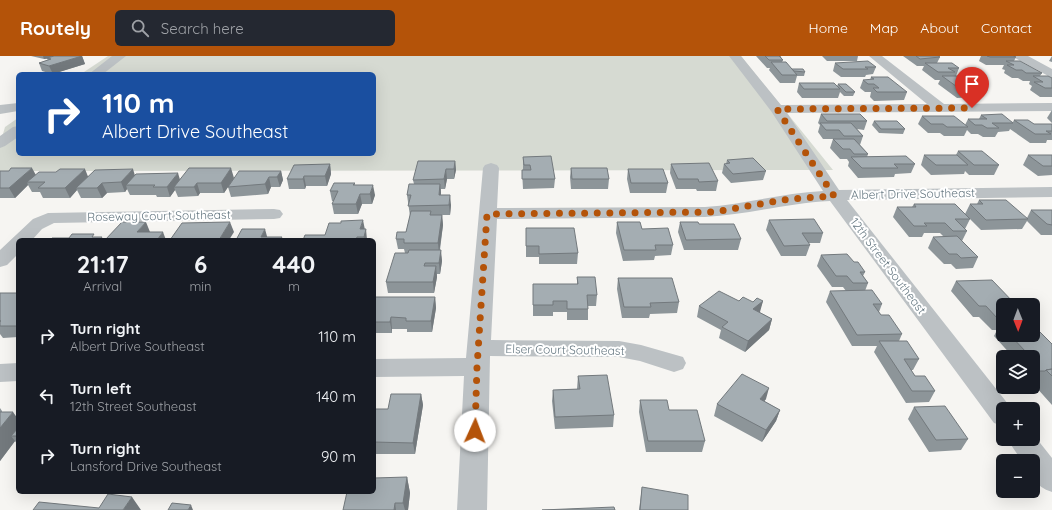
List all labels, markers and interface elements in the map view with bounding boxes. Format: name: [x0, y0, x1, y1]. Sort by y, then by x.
search box: [115, 10, 395, 46]
text: Routely: [20, 16, 91, 40]
icon: search: [129, 17, 151, 39]
text: Search here: [161, 19, 244, 38]
text: Home: [809, 19, 848, 37]
text: Map: [870, 19, 898, 37]
text: About: [920, 19, 959, 37]
text: Contact: [981, 19, 1032, 37]
pin: [955, 67, 989, 108]
icon: arrive: [961, 73, 983, 95]
text: 110 m: [102, 85, 175, 120]
icon: right: [36, 88, 88, 140]
text: Albert Drive Southeast: [102, 120, 288, 143]
street label: Albert Drive Southeast: [851, 185, 975, 202]
street label: Roseway Court Southeast: [87, 207, 231, 224]
street label: 12th Street Southeast: [847, 215, 930, 317]
text: 21:17: [77, 249, 129, 279]
text: 6: [194, 249, 207, 279]
text: 440: [272, 249, 315, 279]
text: Arrival: [83, 278, 122, 294]
text: min: [189, 278, 212, 294]
text: m: [288, 278, 300, 294]
north arrow: [996, 298, 1040, 342]
map controls: [996, 298, 1040, 498]
text: Turn right: [70, 319, 141, 338]
icon: right: [36, 325, 58, 347]
text: 110 m: [318, 327, 356, 346]
text: Albert Drive Southeast: [70, 338, 205, 354]
street label: Elser Court Southeast: [505, 341, 625, 358]
button: layers: [996, 350, 1040, 394]
text: Turn left: [70, 379, 132, 398]
icon: left: [36, 385, 58, 407]
text: 140 m: [316, 387, 356, 406]
text: 12th Street Southeast: [70, 398, 197, 414]
button: +: [996, 402, 1040, 446]
position arrow: [454, 410, 496, 452]
text: Turn right: [70, 439, 141, 458]
icon: right: [36, 445, 58, 467]
text: 90 m: [321, 447, 356, 466]
button: −: [996, 454, 1040, 498]
text: Lansford Drive Southeast: [70, 458, 222, 474]

